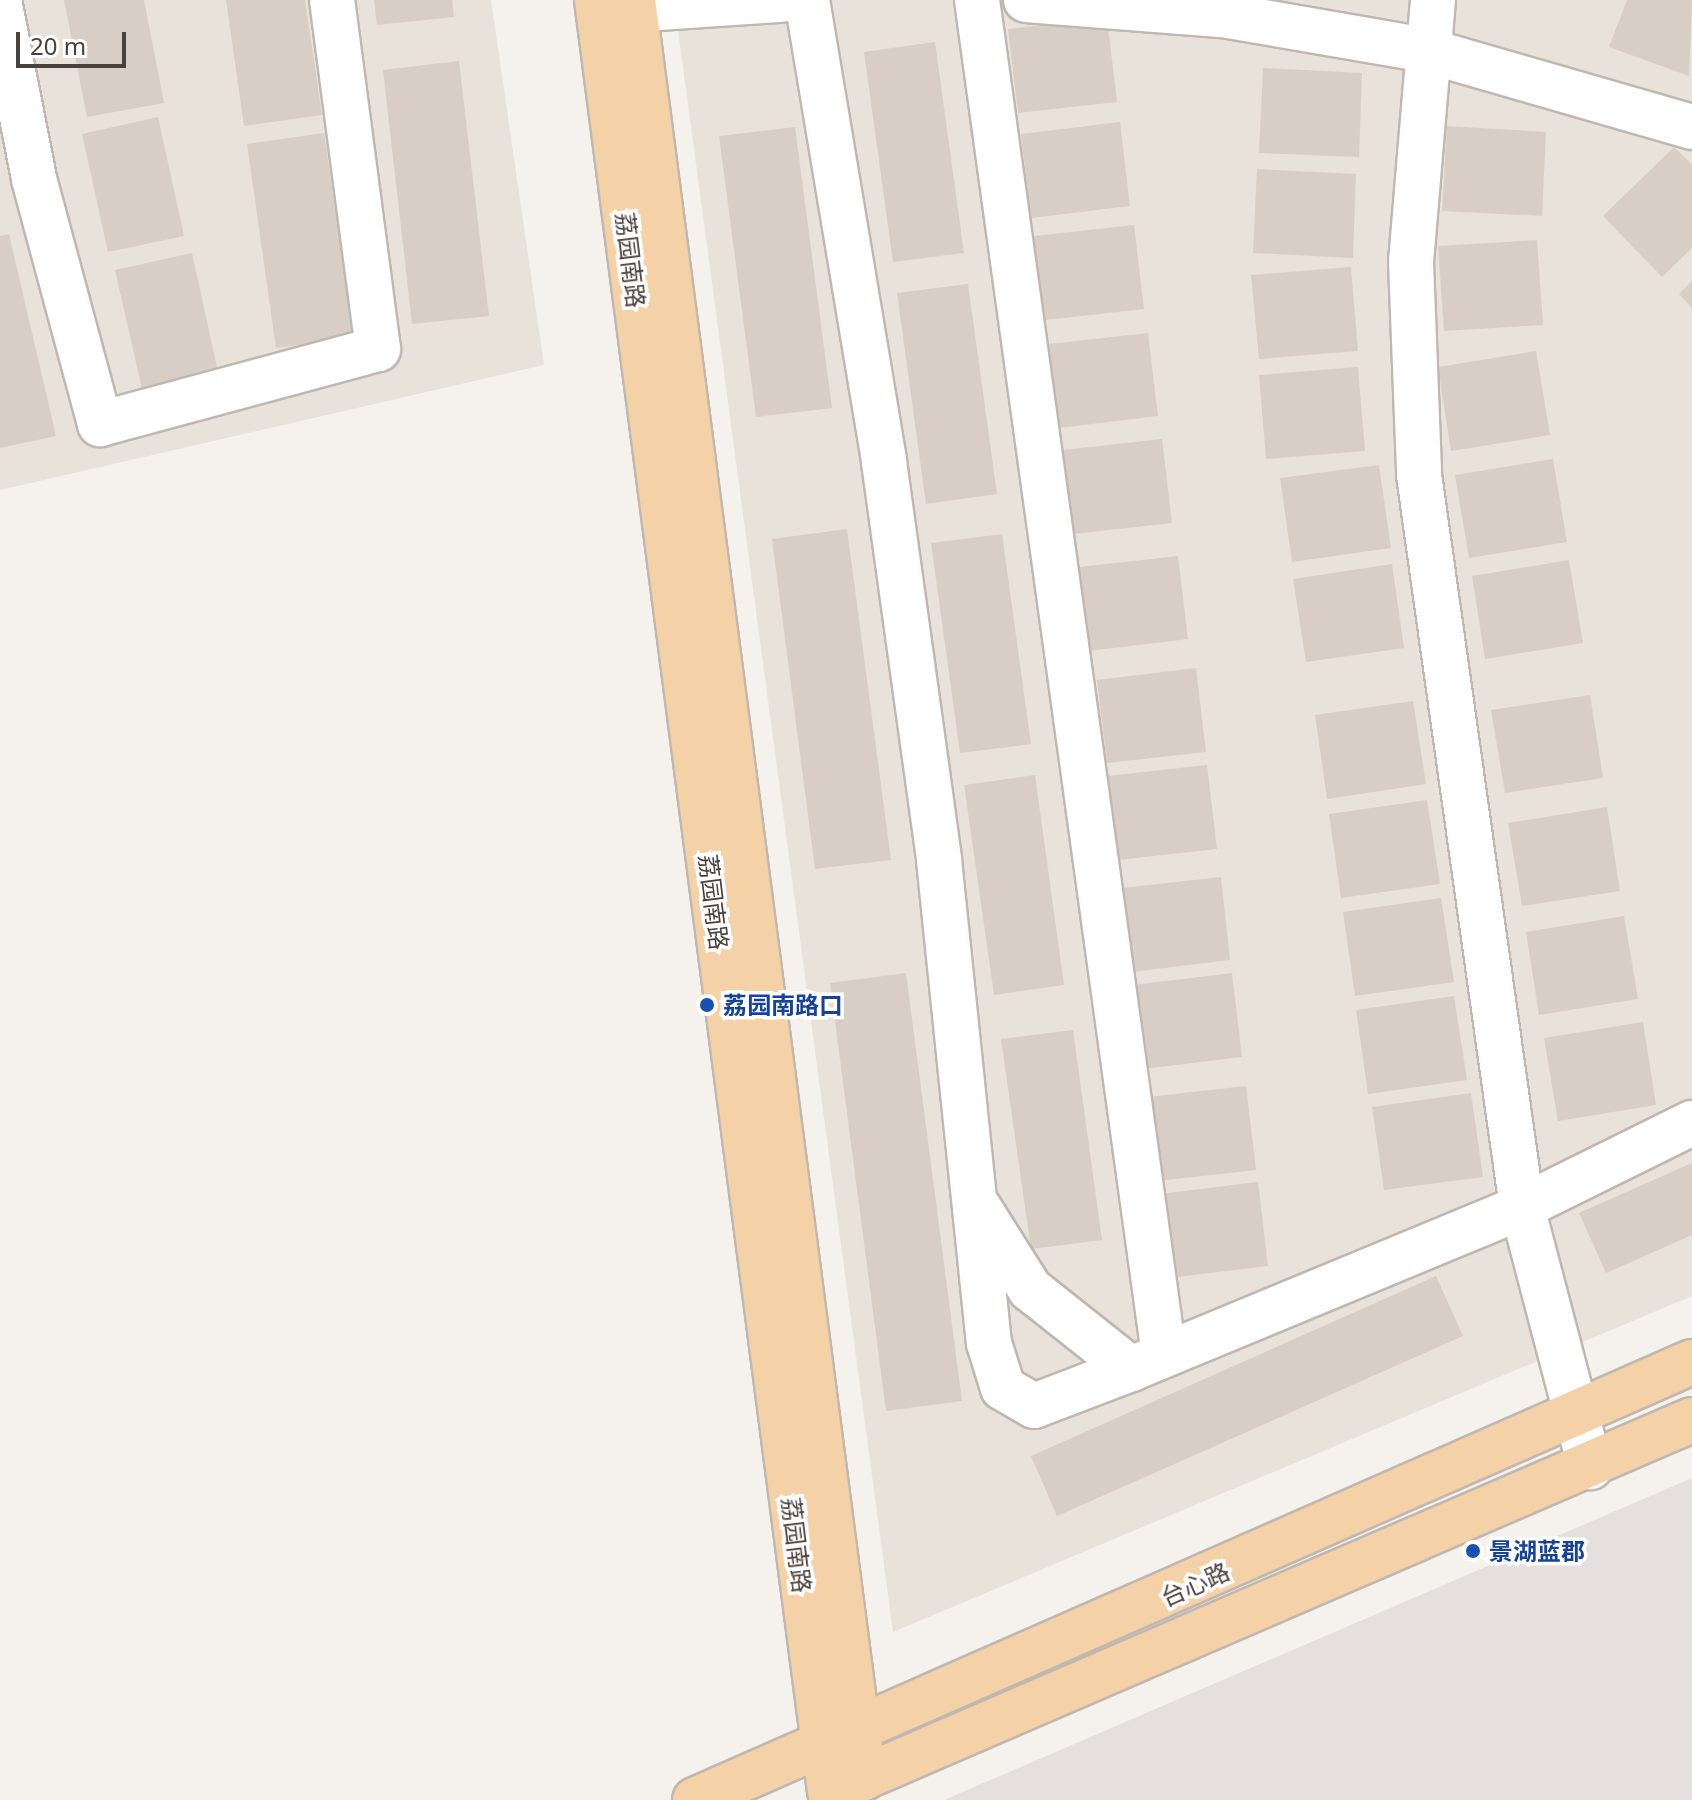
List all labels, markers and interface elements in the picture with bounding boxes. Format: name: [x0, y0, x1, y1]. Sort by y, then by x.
scale bar: [20, 16, 130, 66]
text: 20 m: [30, 29, 86, 62]
street label: 荔园南路: [611, 211, 651, 309]
street label: 荔园南路: [694, 853, 734, 951]
place label: 荔园南路口: [723, 991, 843, 1019]
marker: 荔园南路口: [698, 996, 716, 1014]
street label: 荔园南路: [777, 1496, 817, 1594]
place label: 景湖蓝郡: [1489, 1537, 1585, 1565]
marker: 景湖蓝郡: [1464, 1542, 1482, 1560]
street label: 台心路: [1156, 1556, 1234, 1612]

